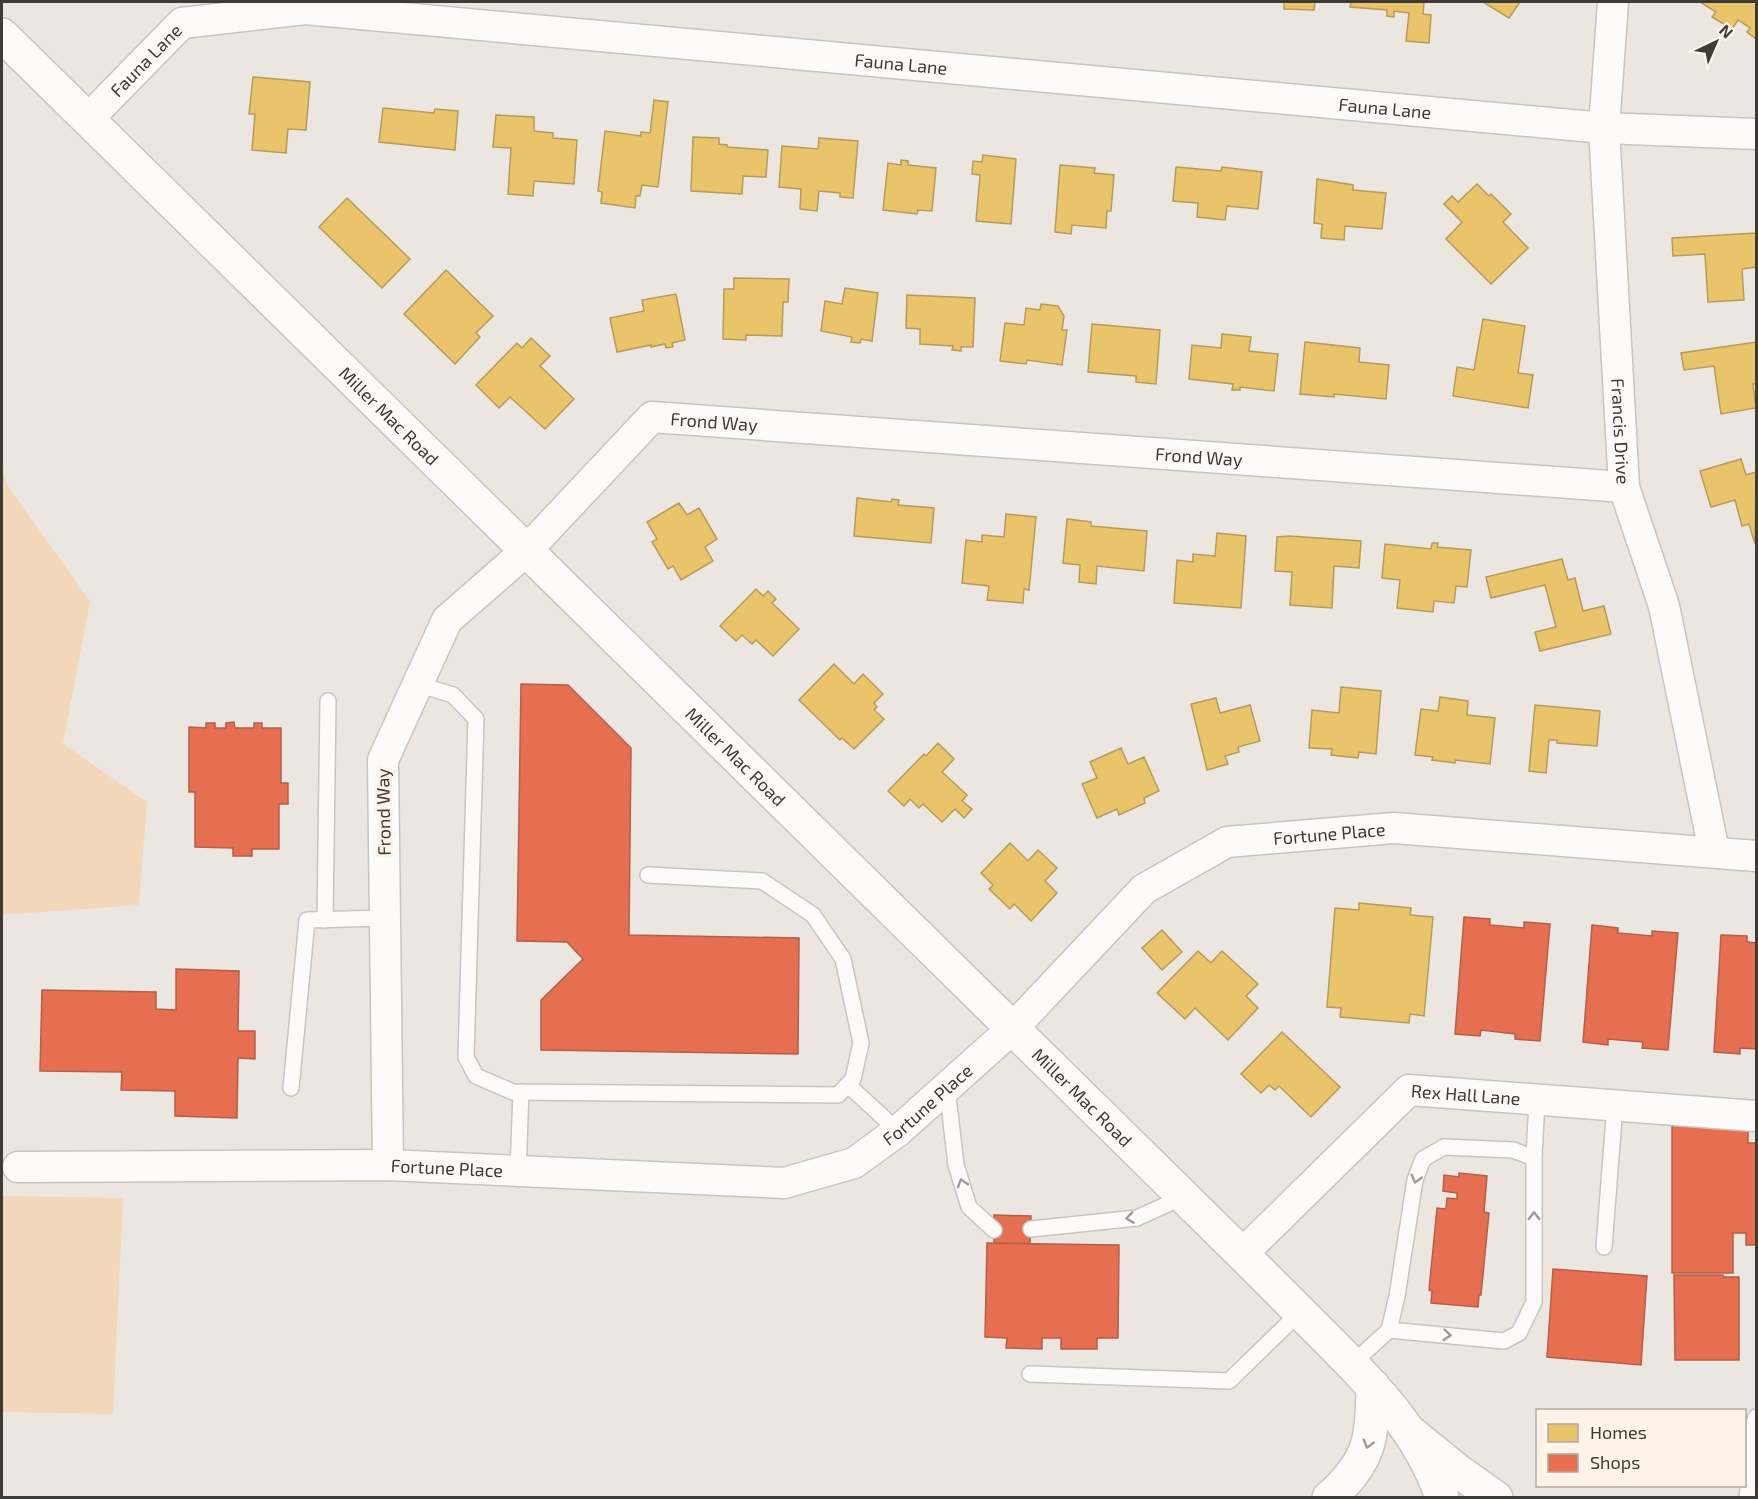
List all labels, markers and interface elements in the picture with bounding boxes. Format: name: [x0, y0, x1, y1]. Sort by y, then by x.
north arrow: [1686, 12, 1746, 72]
street label: Fauna Lane: [105, 19, 186, 101]
text: N: [1716, 20, 1738, 42]
street label: Fauna Lane: [854, 48, 948, 79]
street label: Fauna Lane: [1338, 93, 1432, 123]
street label: Miller Mac Road: [335, 362, 444, 470]
street label: Francis Drive: [1607, 378, 1635, 485]
street label: Frond Way: [670, 407, 759, 436]
street label: Frond Way: [1154, 442, 1244, 471]
street label: Miller Mac Road: [681, 702, 790, 810]
street label: Frond Way: [371, 768, 395, 856]
street label: Fortune Place: [1272, 818, 1386, 849]
street label: Miller Mac Road: [1028, 1043, 1137, 1151]
street label: Fortune Place: [878, 1059, 977, 1150]
street label: Rex Hall Lane: [1410, 1079, 1521, 1109]
street label: Fortune Place: [390, 1154, 504, 1181]
one-way arrow: [1411, 1173, 1423, 1184]
one-way arrow: [957, 1178, 969, 1189]
one-way arrow: [1528, 1211, 1540, 1220]
one-way arrow: [1125, 1212, 1134, 1224]
one-way arrow: [1442, 1328, 1451, 1341]
legend: [1536, 1409, 1746, 1487]
text: Homes: [1590, 1421, 1647, 1443]
one-way arrow: [1363, 1438, 1375, 1449]
text: Shops: [1590, 1451, 1640, 1473]

